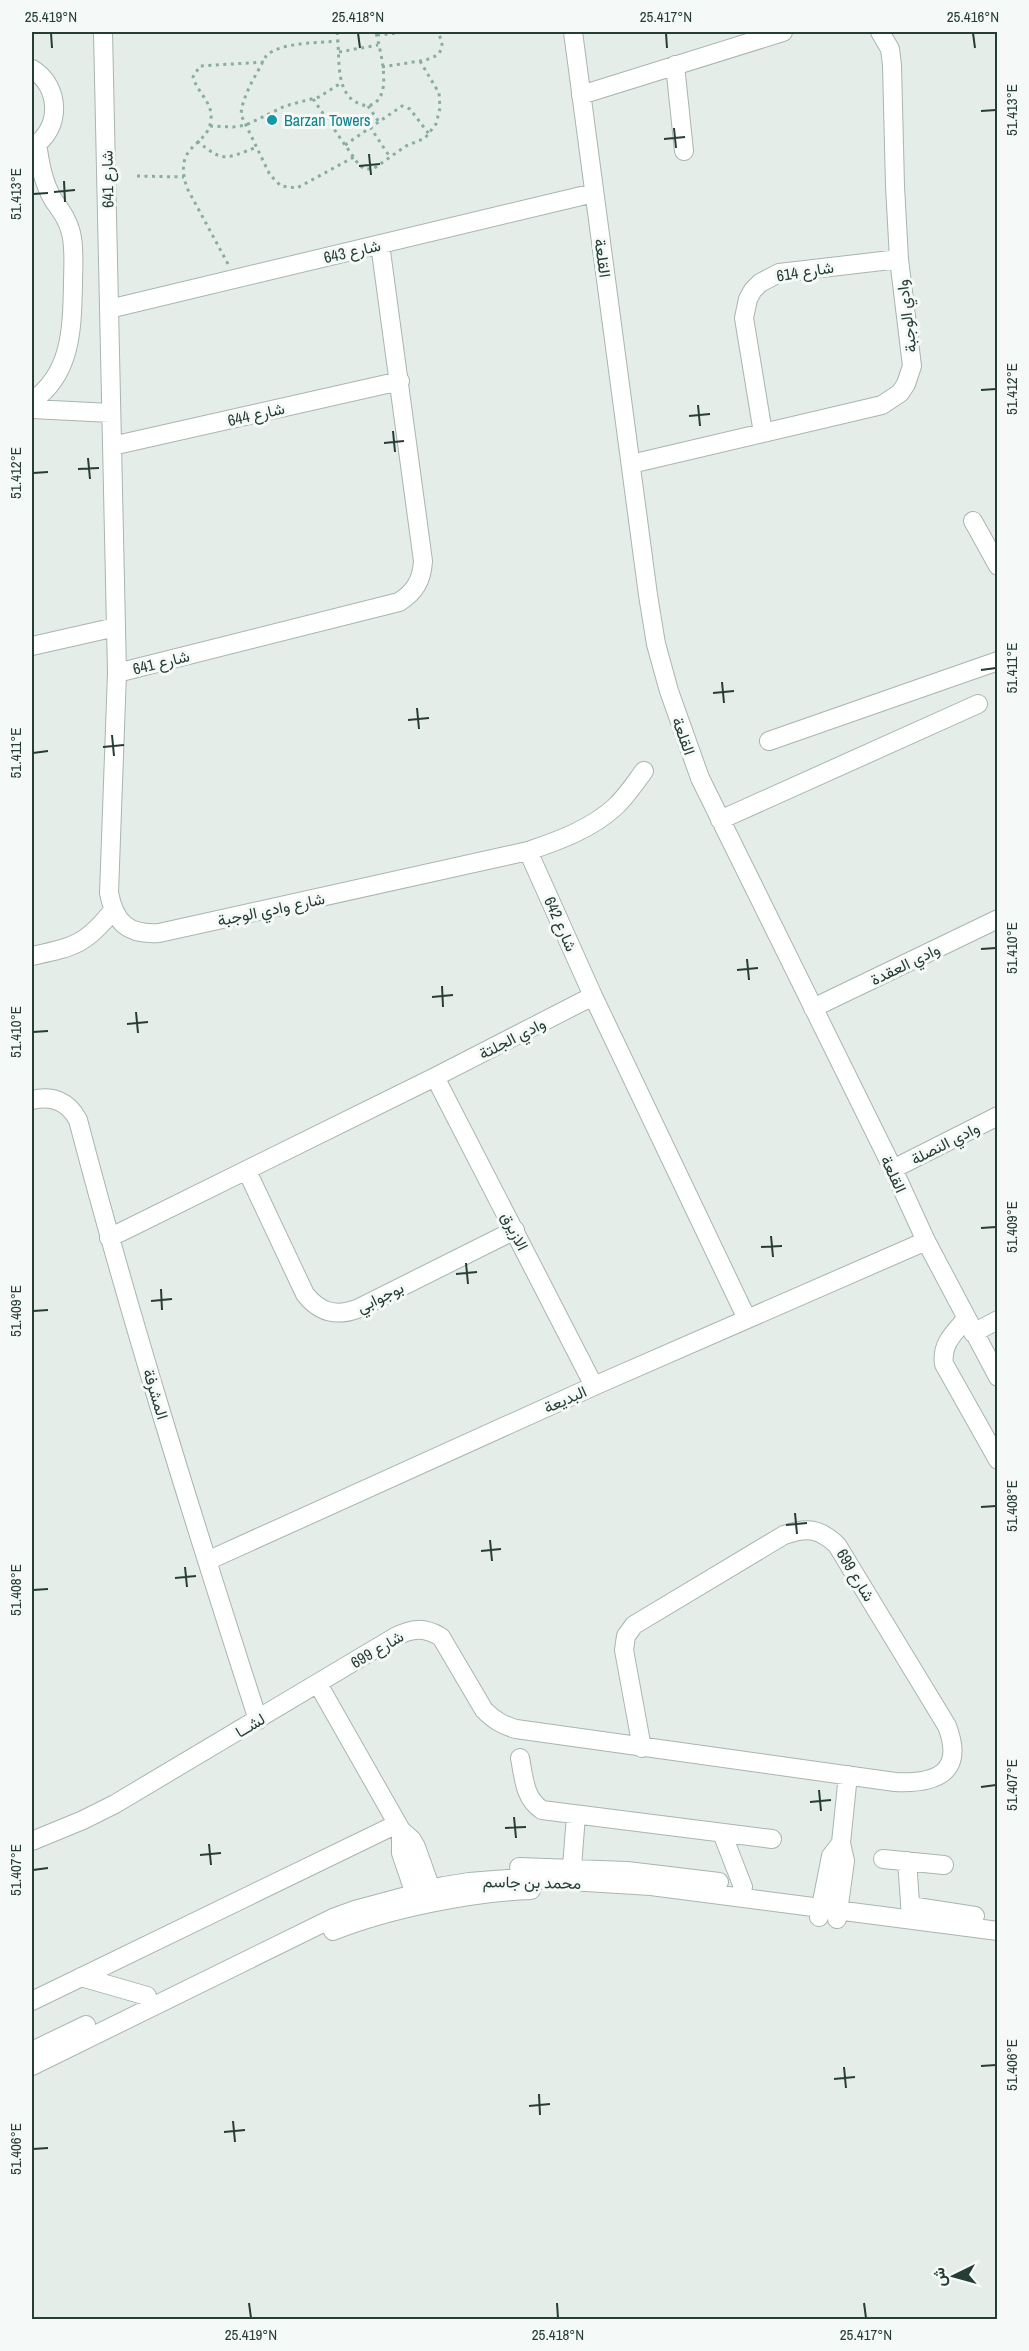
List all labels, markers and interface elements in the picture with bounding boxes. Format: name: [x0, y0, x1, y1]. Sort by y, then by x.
text: 25.419°N: [25, 6, 77, 27]
text: 25.418°N: [332, 6, 384, 27]
text: 25.417°N: [640, 6, 692, 27]
text: 25.416°N: [947, 6, 999, 27]
text: 51.413°E: [1001, 84, 1022, 136]
place label: Barzan Towers: [284, 109, 371, 131]
marker: Barzan Towers: [265, 113, 279, 127]
street label: شارع 641: [95, 150, 120, 208]
text: 51.413°E: [5, 168, 26, 220]
street label: شارع 643: [321, 234, 383, 269]
street label: القلعة: [589, 237, 617, 279]
street label: شارع 614: [775, 256, 835, 287]
street label: وادي الوجبة: [891, 278, 924, 354]
text: 51.412°E: [1001, 363, 1022, 415]
street label: شارع 644: [225, 397, 287, 432]
text: 51.412°E: [5, 447, 26, 499]
text: 51.411°E: [1001, 643, 1022, 693]
street label: شارع 641: [130, 644, 192, 681]
street label: القلعة: [667, 714, 701, 758]
text: 51.411°E: [5, 728, 26, 778]
street label: شارع وادي الوجبة: [215, 887, 327, 934]
street label: شارع 642: [538, 893, 583, 955]
text: 51.410°E: [1001, 922, 1022, 974]
street label: وادي العقدة: [867, 938, 945, 993]
text: 51.410°E: [5, 1006, 26, 1058]
street label: وادي الجلتة: [475, 1012, 551, 1067]
street label: وادي النصلة: [907, 1116, 984, 1172]
street label: القلعة: [876, 1152, 912, 1196]
text: 51.409°E: [1001, 1201, 1022, 1253]
street label: الازيرق: [496, 1208, 534, 1254]
street label: بوجوابي: [353, 1276, 409, 1321]
text: 51.409°E: [5, 1285, 26, 1337]
street label: المشرفة: [138, 1366, 174, 1422]
street label: البديعة: [540, 1380, 590, 1418]
text: 51.408°E: [1001, 1480, 1022, 1532]
street label: شارع 699: [831, 1545, 880, 1606]
text: 51.408°E: [5, 1564, 26, 1616]
street label: شارع 699: [347, 1625, 408, 1674]
street label: لشــا: [231, 1708, 269, 1742]
text: 51.407°E: [1001, 1759, 1022, 1811]
text: 51.407°E: [5, 1844, 26, 1896]
street label: محمد بن جاسم: [483, 1870, 581, 1894]
text: 51.406°E: [1001, 2039, 1022, 2091]
text: 51.406°E: [5, 2123, 26, 2175]
north arrow: [924, 2246, 984, 2306]
text: ش: [927, 2267, 951, 2288]
text: 25.419°N: [225, 2324, 277, 2345]
text: 25.418°N: [532, 2324, 584, 2345]
text: 25.417°N: [840, 2324, 892, 2345]

